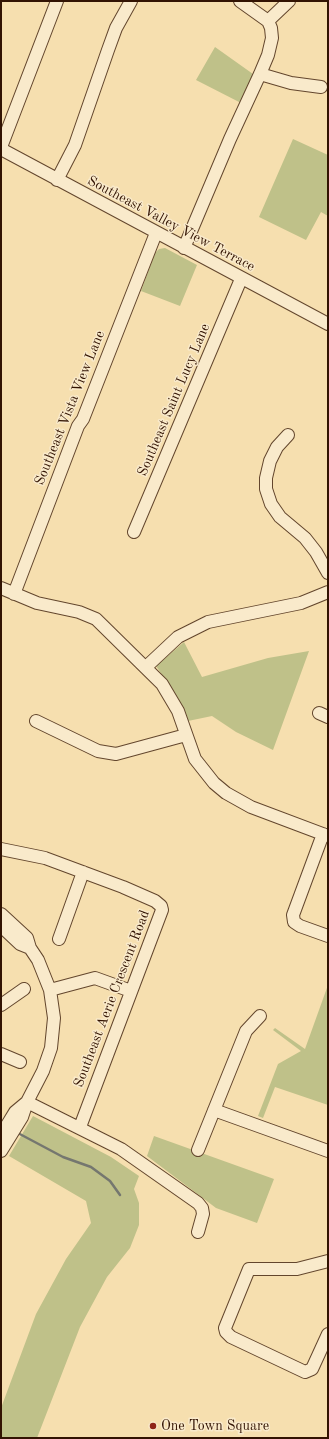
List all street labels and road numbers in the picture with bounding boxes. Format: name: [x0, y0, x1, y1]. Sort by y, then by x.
street label: Southeast Valley View Terrace: [84, 173, 258, 275]
street label: Southeast Saint Lucy Lane: [134, 321, 214, 479]
street label: Southeast Vista View Lane: [31, 328, 109, 488]
street label: Southeast Aerie Crescent Road: [70, 908, 154, 1090]

